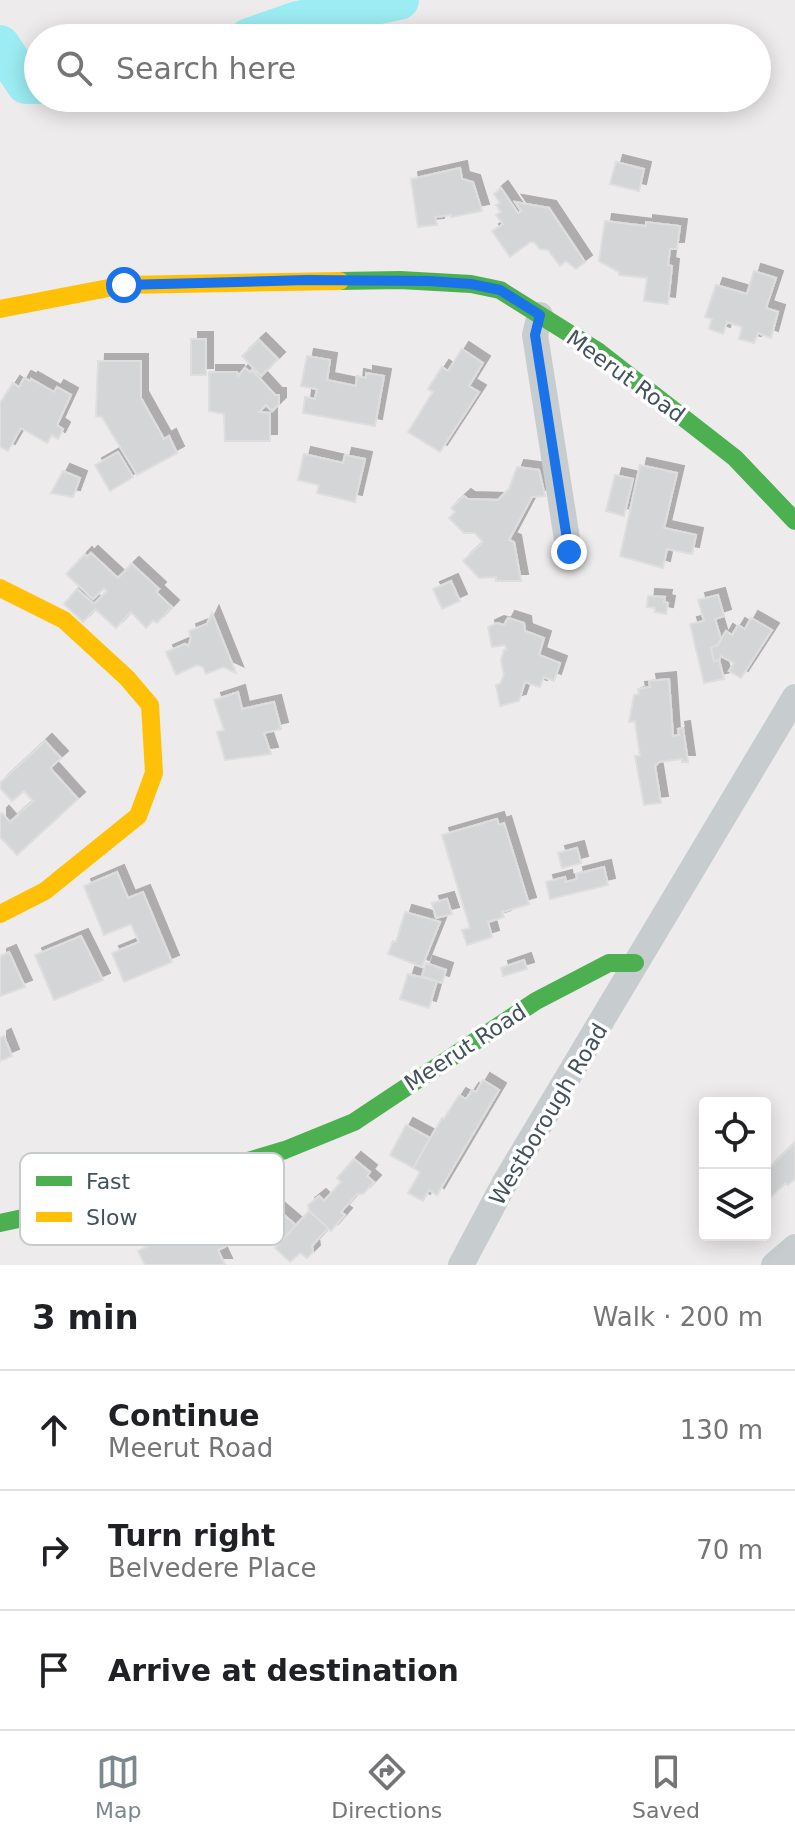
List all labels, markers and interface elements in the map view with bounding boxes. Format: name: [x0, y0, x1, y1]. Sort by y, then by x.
search box: [24, 24, 771, 112]
icon: search: [52, 46, 96, 90]
text: Search here: [116, 51, 296, 86]
route start: [106, 267, 142, 303]
street label: Meerut Road: [562, 325, 690, 428]
route end: [551, 534, 587, 570]
street label: Meerut Road: [400, 999, 531, 1096]
street label: Westborough Road: [484, 1019, 613, 1210]
map controls: [699, 1097, 771, 1241]
button: locate: [699, 1097, 771, 1169]
legend: [20, 1153, 284, 1245]
text: Fast: [86, 1169, 131, 1194]
button: layers: [699, 1169, 771, 1241]
text: Slow: [86, 1205, 138, 1230]
text: 3 min: [32, 1297, 139, 1337]
text: Walk · 200 m: [593, 1302, 763, 1332]
text: Continue: [108, 1398, 260, 1433]
icon: ahead: [32, 1408, 76, 1452]
text: 130 m: [680, 1415, 763, 1445]
text: Meerut Road: [108, 1433, 273, 1463]
text: Turn right: [108, 1518, 275, 1553]
icon: right: [32, 1528, 76, 1572]
text: 70 m: [696, 1535, 763, 1565]
text: Belvedere Place: [108, 1553, 316, 1583]
icon: arrive: [32, 1648, 76, 1692]
text: Arrive at destination: [108, 1653, 459, 1688]
tab: Map: [95, 1750, 141, 1823]
tab: Directions: [331, 1750, 442, 1823]
tab: Saved: [632, 1750, 700, 1823]

